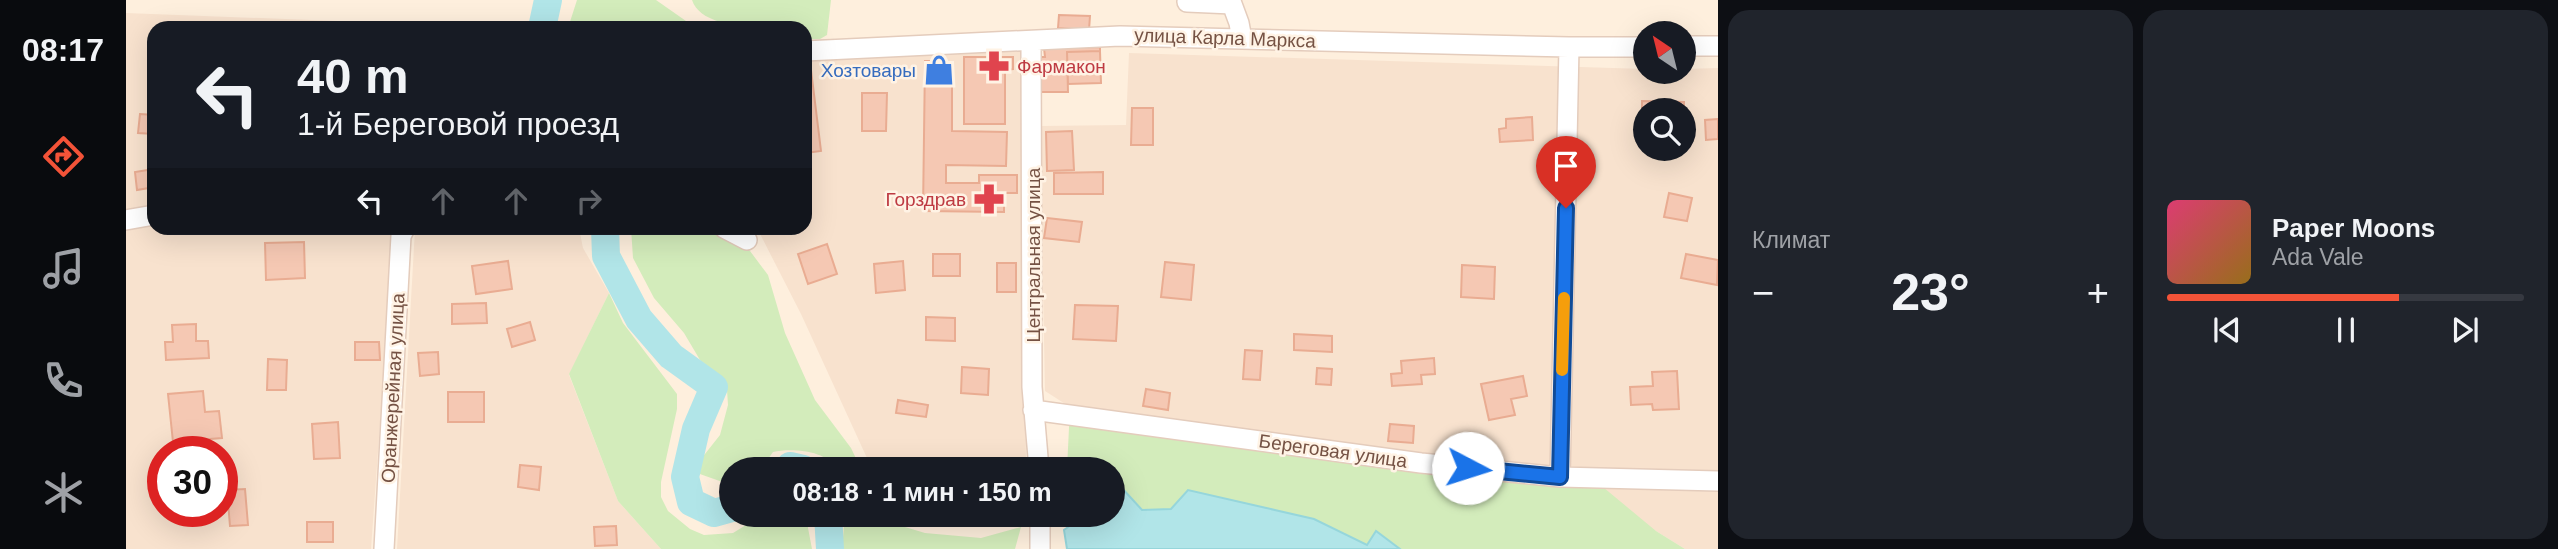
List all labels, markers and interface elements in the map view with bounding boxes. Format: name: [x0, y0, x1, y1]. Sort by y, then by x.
north arrow: [1633, 21, 1696, 84]
map controls: [1633, 21, 1696, 161]
street label: улица Карла Маркса: [1134, 24, 1317, 52]
text: 08:17: [22, 32, 104, 68]
icon: left: [182, 49, 273, 140]
text: 40 m: [297, 49, 409, 103]
pharmacy icon: Фармакон: [977, 49, 1011, 83]
shop icon: Хозтовары: [922, 53, 956, 87]
place label: Фармакон: [1017, 56, 1106, 77]
place label: Хозтовары: [821, 60, 916, 81]
button: search: [1633, 98, 1696, 161]
text: 1-й Береговой проезд: [297, 106, 619, 142]
icon: directions: [39, 132, 88, 181]
pin: [1536, 136, 1596, 208]
icon: arrive: [1547, 147, 1585, 185]
street label: Центральная улица: [1023, 167, 1044, 342]
icon: left: [351, 182, 389, 220]
icon: ahead: [424, 182, 462, 220]
icon: ahead: [497, 182, 535, 220]
icon: right: [570, 182, 608, 220]
pharmacy icon: Горздрав: [972, 182, 1006, 216]
place label: Горздрав: [885, 189, 966, 210]
text: Paper Moons: [2272, 213, 2435, 243]
text: Климат: [1752, 227, 1830, 253]
icon: music: [39, 244, 88, 293]
text: Ada Vale: [2272, 244, 2364, 270]
text: 23°: [1891, 263, 1970, 321]
text: −: [1752, 272, 1774, 314]
text: +: [2087, 272, 2109, 314]
street label: Оранжерейная улица: [378, 292, 408, 484]
icon: previous: [2208, 311, 2246, 349]
icon: pause: [2327, 311, 2365, 349]
icon: next: [2446, 311, 2484, 349]
icon: phone: [39, 356, 88, 405]
street label: Береговая улица: [1258, 430, 1409, 472]
position arrow: [1431, 431, 1505, 505]
speed limit sign: 30: [147, 436, 238, 527]
icon: climate: [39, 468, 88, 517]
text: 08:18 · 1 мин · 150 m: [792, 477, 1052, 507]

